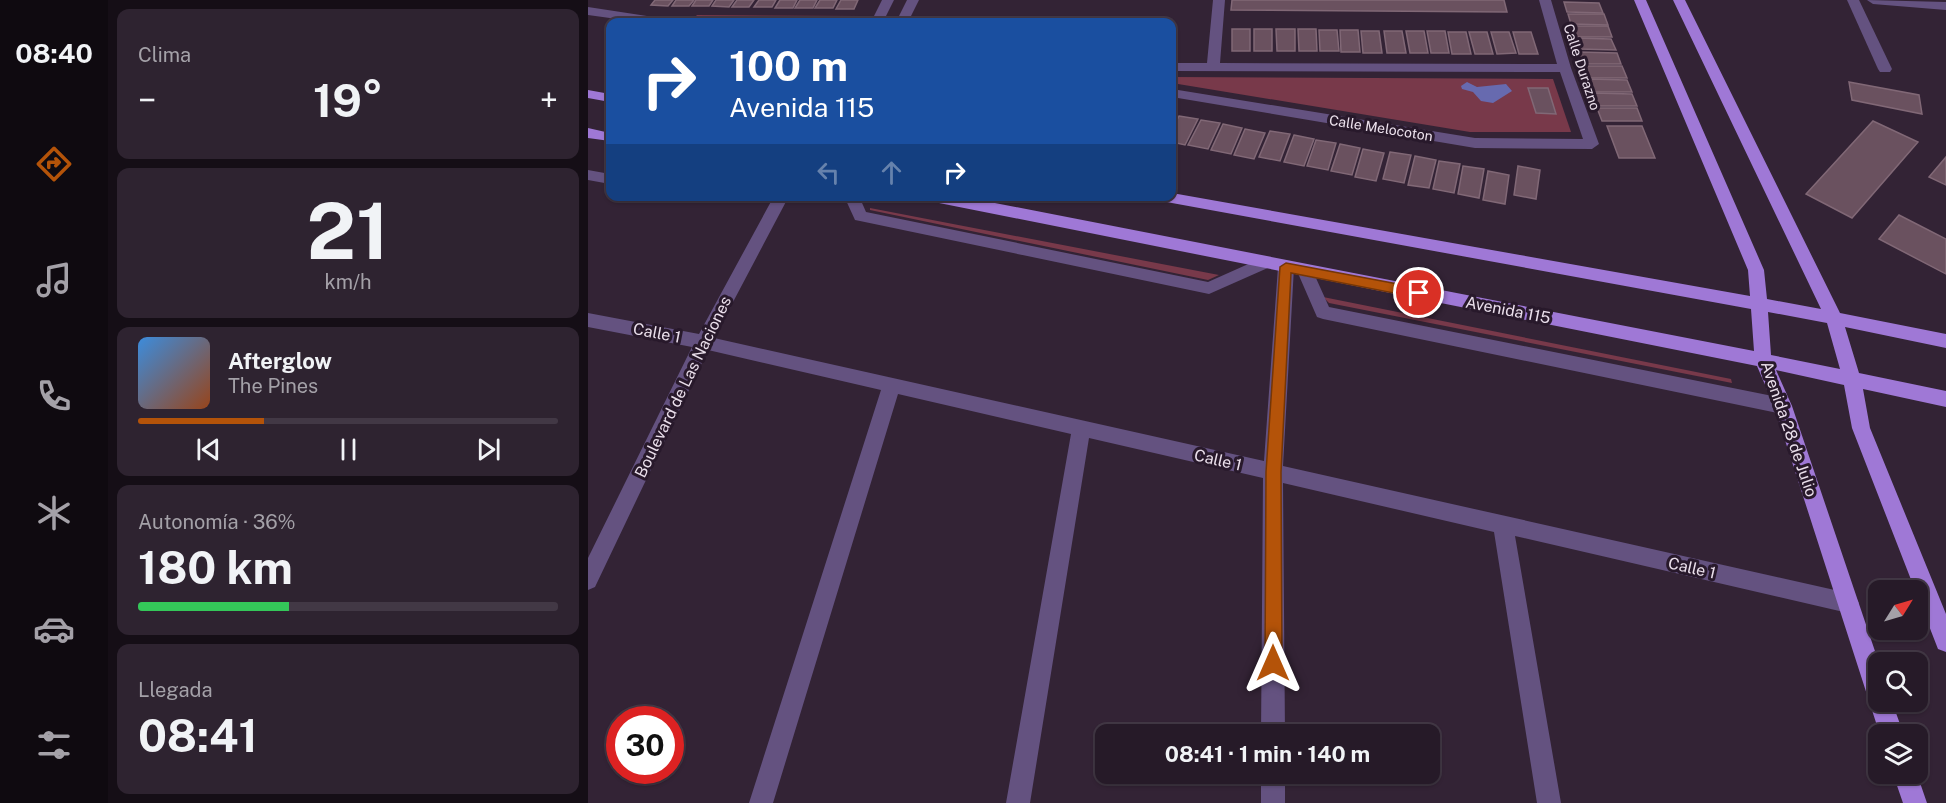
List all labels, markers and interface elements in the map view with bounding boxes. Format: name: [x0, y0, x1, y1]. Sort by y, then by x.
street label: Calle Durazno: [1560, 22, 1604, 112]
text: 08:40: [15, 37, 93, 69]
text: 100 m: [729, 41, 848, 90]
icon: right: [630, 42, 708, 120]
text: Clima: [138, 43, 191, 67]
text: 19°: [313, 74, 383, 127]
text: −: [138, 81, 156, 119]
text: +: [540, 81, 558, 119]
text: Avenida 115: [729, 91, 874, 123]
street label: Calle Melocoton: [1328, 112, 1434, 144]
icon: directions: [33, 143, 75, 185]
icon: left: [812, 156, 845, 189]
icon: ahead: [875, 156, 908, 189]
icon: right: [938, 156, 971, 189]
text: 21: [307, 185, 389, 277]
icon: music: [33, 259, 75, 301]
pin: [1393, 267, 1444, 318]
text: km/h: [324, 270, 372, 294]
icon: arrive: [1402, 276, 1435, 309]
street label: Avenida 115: [1464, 292, 1552, 328]
street label: Boulevard de Las Naciones: [631, 293, 735, 481]
street label: Calle 1: [632, 319, 682, 347]
text: Afterglow: [228, 348, 332, 374]
street label: Avenida 28 de Julio: [1757, 359, 1821, 499]
text: The Pines: [228, 374, 318, 398]
icon: phone: [33, 375, 75, 417]
icon: previous: [192, 433, 225, 466]
icon: pause: [332, 433, 365, 466]
icon: next: [472, 433, 505, 466]
street label: Calle 1: [1192, 445, 1244, 475]
icon: climate: [33, 492, 75, 534]
text: Autonomía · 36%: [138, 510, 296, 534]
text: 180 km: [138, 541, 293, 594]
street label: Calle 1: [1666, 553, 1718, 583]
north arrow: [1868, 580, 1928, 640]
map controls: [1868, 580, 1928, 784]
icon: car: [33, 608, 75, 650]
position arrow: [1241, 631, 1305, 695]
button: search: [1868, 652, 1928, 712]
text: Llegada: [138, 678, 213, 702]
speed limit sign: 30: [606, 706, 684, 784]
text: 08:41: [138, 709, 258, 762]
icon: filters: [33, 724, 75, 766]
button: layers: [1868, 724, 1928, 784]
text: 08:41 · 1 min · 140 m: [1165, 741, 1370, 767]

